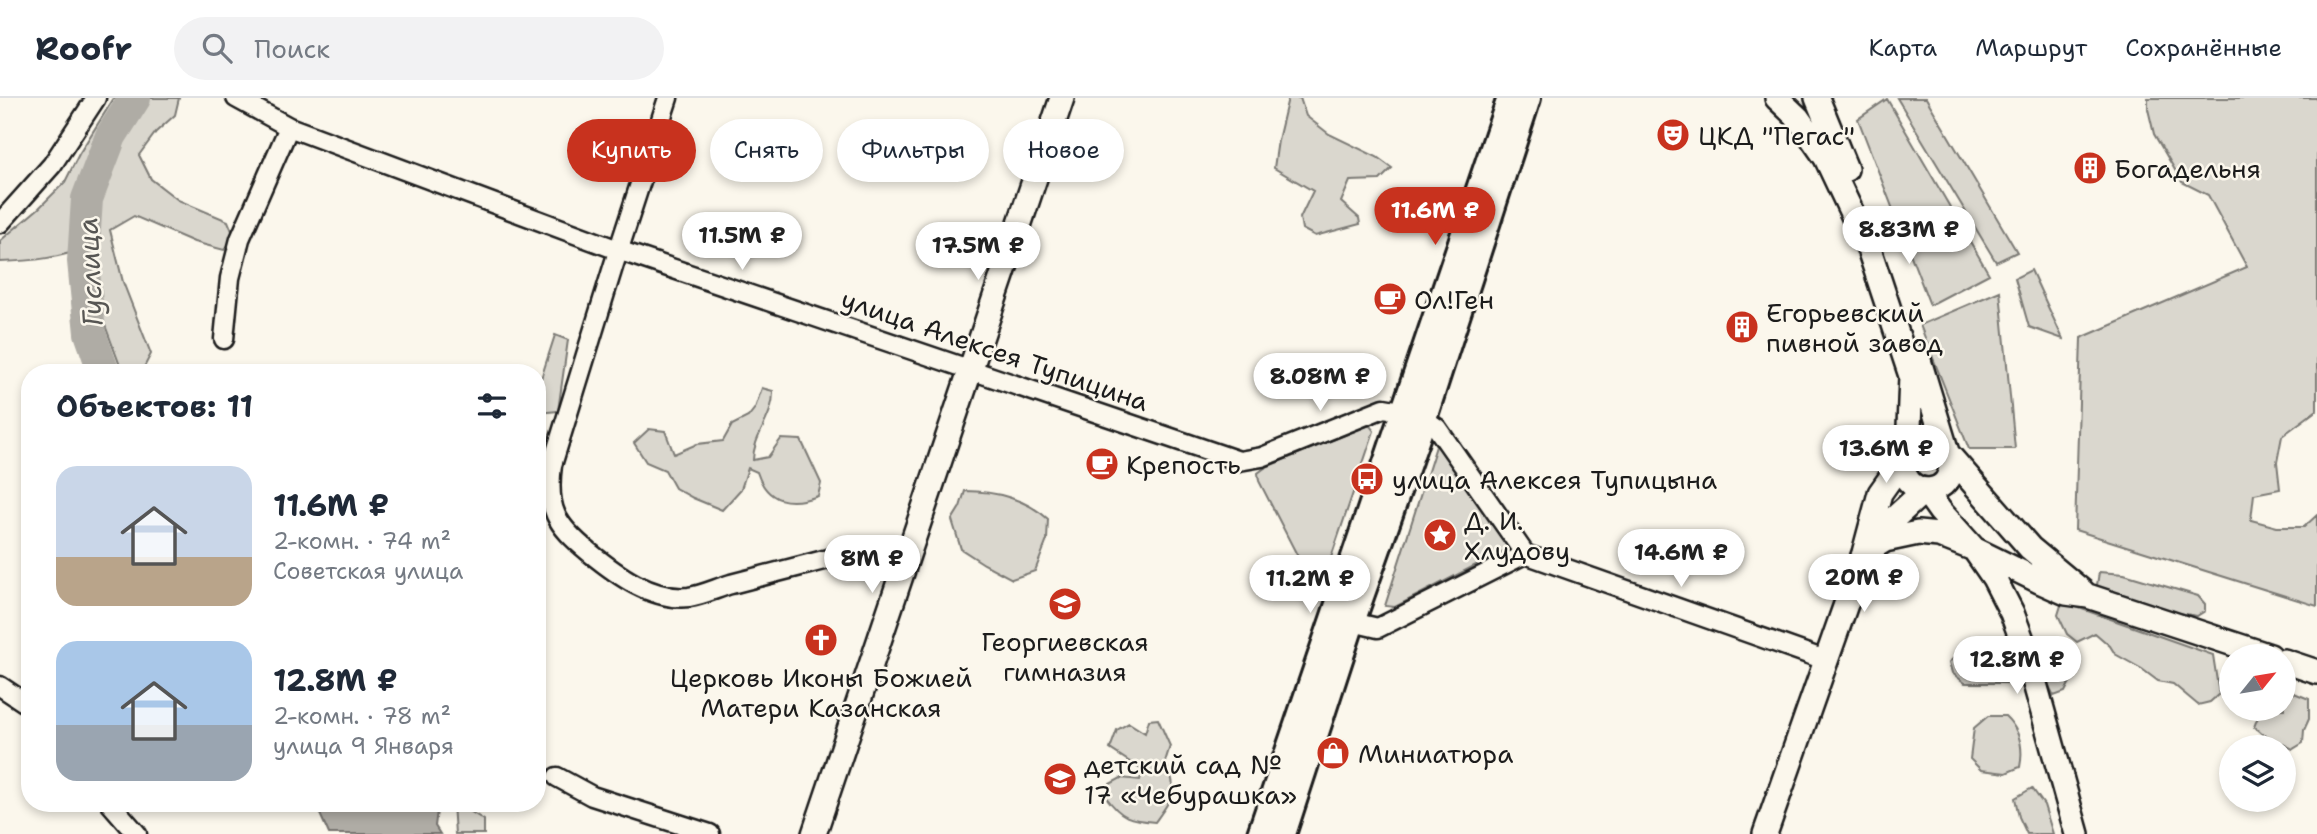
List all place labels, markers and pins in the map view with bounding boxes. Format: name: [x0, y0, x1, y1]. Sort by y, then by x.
theatre icon: ЦКД "Пегас": [1654, 116, 1692, 154]
place label: ЦКД "Пегас": [1698, 118, 1855, 153]
building icon: Богадельня: [2071, 149, 2109, 187]
place label: Богадельня: [2114, 151, 2261, 186]
pin: 11.6M ₽: [1370, 188, 1500, 247]
pin: 8.83M ₽: [1844, 206, 1974, 266]
pin: 11.5M ₽: [677, 212, 807, 272]
pin: 17.5M ₽: [913, 222, 1043, 282]
cafe icon: Ол!Ген: [1371, 280, 1409, 318]
place label: Ол!Ген: [1414, 282, 1494, 317]
place label: Егорьевский пивной завод: [1766, 295, 1943, 360]
building icon: Егорьевский пивной завод: [1723, 308, 1761, 346]
pin: 8.08M ₽: [1255, 354, 1385, 413]
pin: 13.6M ₽: [1821, 426, 1951, 485]
cafe icon: Крепость: [1083, 445, 1121, 483]
place label: Крепость: [1126, 447, 1241, 482]
bus stop icon: улица Алексея Тупицына: [1348, 460, 1386, 498]
place label: улица Алексея Тупицына: [1392, 462, 1717, 497]
place label: Д. И. Хлудову: [1464, 503, 1570, 568]
place icon: Д. И. Хлудову: [1421, 516, 1459, 554]
pin: 14.6M ₽: [1616, 530, 1746, 589]
pin: 8M ₽: [831, 536, 913, 595]
pin: 20M ₽: [1815, 554, 1913, 614]
pin: 11.2M ₽: [1245, 556, 1375, 615]
school or university icon: Георгиевская гимназия: [1046, 585, 1084, 623]
church icon: Церковь Иконы Божией Матери Казанская: [802, 621, 840, 659]
place label: Георгиевская гимназия: [981, 624, 1149, 689]
pin: 12.8M ₽: [1952, 636, 2082, 696]
place label: Церковь Иконы Божией Матери Казанская: [670, 660, 972, 725]
shop icon: Миниатюра: [1314, 734, 1352, 772]
place label: Миниатюра: [1358, 736, 1513, 771]
place label: детский сад № 17 «Чебурашка»: [1084, 747, 1297, 812]
school or university icon: детский сад № 17 «Чебурашка»: [1041, 760, 1079, 798]

